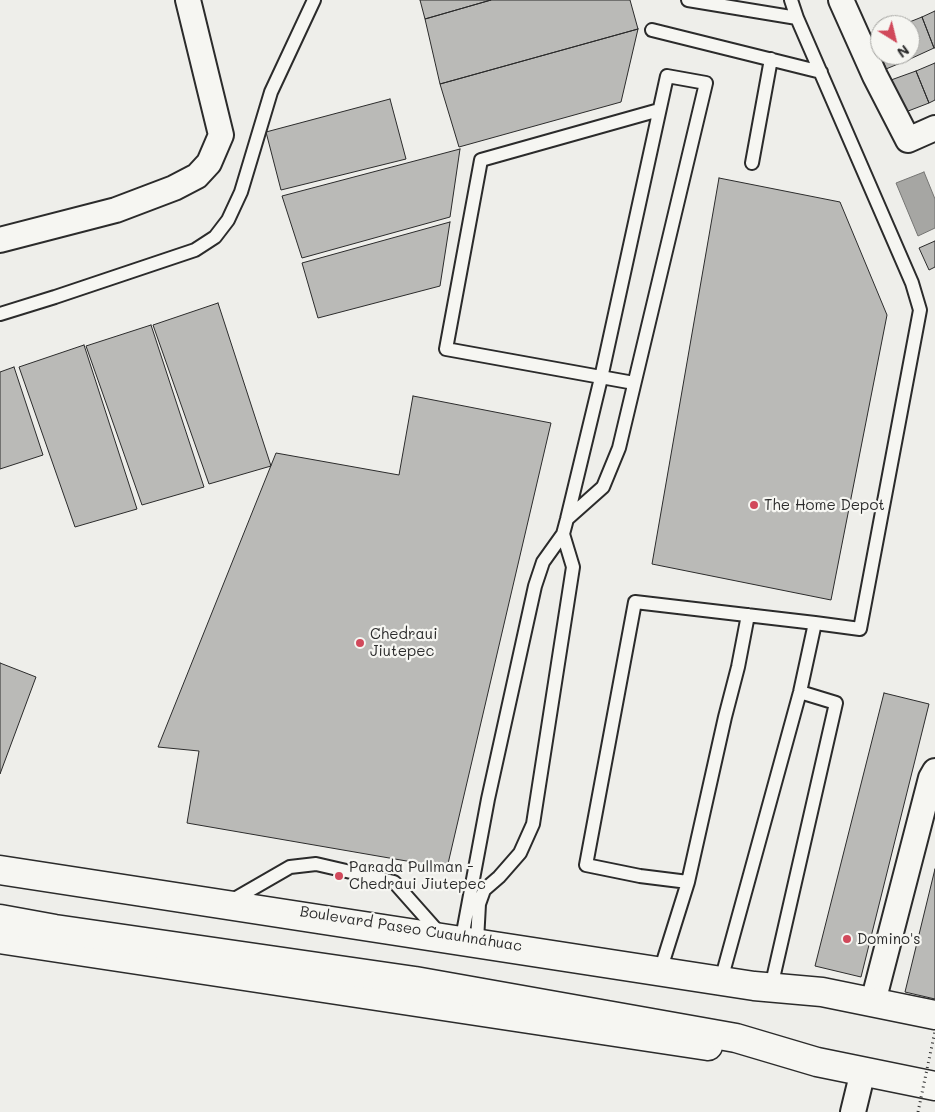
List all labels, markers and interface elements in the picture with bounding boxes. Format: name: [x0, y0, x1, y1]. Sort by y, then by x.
north arrow: [870, 15, 920, 65]
text: N: [894, 41, 913, 63]
place label: The Home Depot: [764, 496, 885, 514]
marker: The Home Depot: [748, 499, 760, 511]
place label: Chedraui Jiutepec: [370, 625, 438, 660]
marker: Chedraui Jiutepec: [354, 637, 366, 649]
place label: Parada Pullman - Chedraui Jiutepec: [349, 858, 486, 893]
marker: Parada Pullman - Chedraui Jiutepec: [333, 870, 345, 882]
street label: Boulevard Paseo Cuauhnáhuac: [299, 903, 523, 955]
place label: Domino's: [857, 930, 921, 948]
marker: Domino's: [841, 933, 853, 945]

